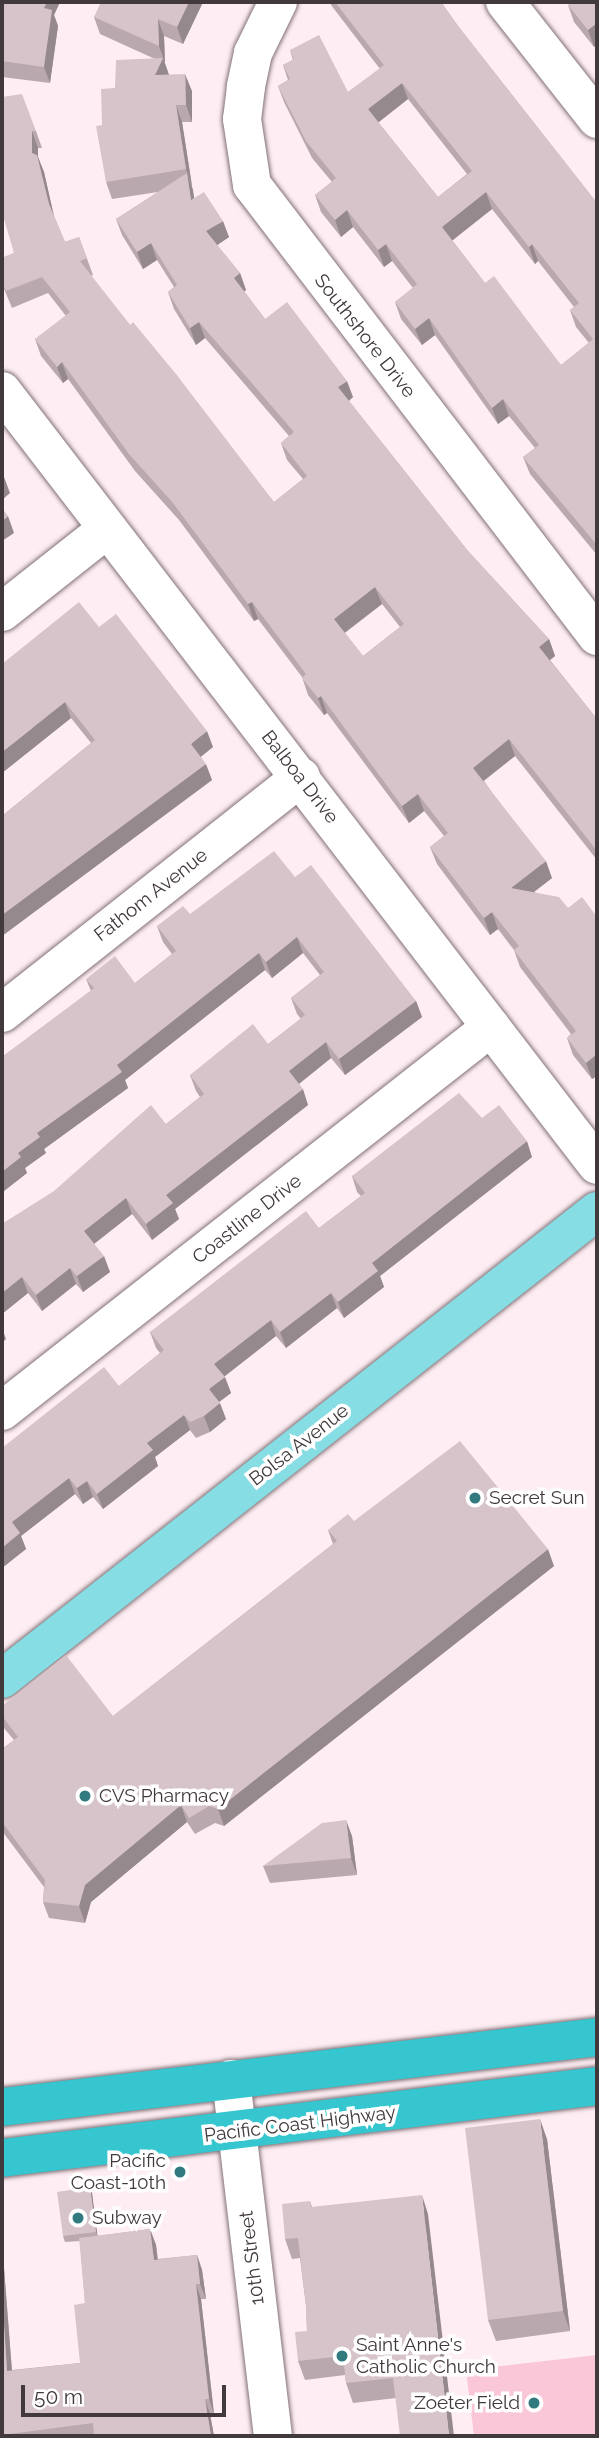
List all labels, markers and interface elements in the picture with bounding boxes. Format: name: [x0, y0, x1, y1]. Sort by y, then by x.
street label: Southshore Drive: [310, 270, 420, 402]
street label: Balboa Drive: [257, 726, 343, 828]
street label: Fathom Avenue: [90, 844, 212, 946]
street label: Coastline Drive: [188, 1169, 306, 1269]
street label: Bolsa Avenue: [245, 1399, 353, 1491]
place label: Secret Sun: [489, 1487, 585, 1509]
marker: Secret Sun: [467, 1490, 483, 1506]
place label: CVS Pharmacy: [99, 1785, 229, 1807]
marker: CVS Pharmacy: [77, 1788, 93, 1804]
street label: Pacific Coast Highway: [203, 2101, 397, 2147]
place label: Pacific Coast-10th: [71, 2150, 166, 2194]
marker: Pacific Coast-10th: [172, 2164, 188, 2180]
place label: Subway: [92, 2207, 162, 2229]
marker: Subway: [70, 2210, 86, 2226]
street label: 10th Street: [235, 2210, 269, 2306]
place label: Saint Anne's Catholic Church: [356, 2334, 496, 2378]
marker: Saint Anne's Catholic Church: [334, 2348, 350, 2364]
scale bar: [24, 2372, 229, 2416]
text: 50 m: [34, 2384, 83, 2409]
place label: Zoeter Field: [414, 2392, 520, 2414]
marker: Zoeter Field: [526, 2395, 542, 2411]

